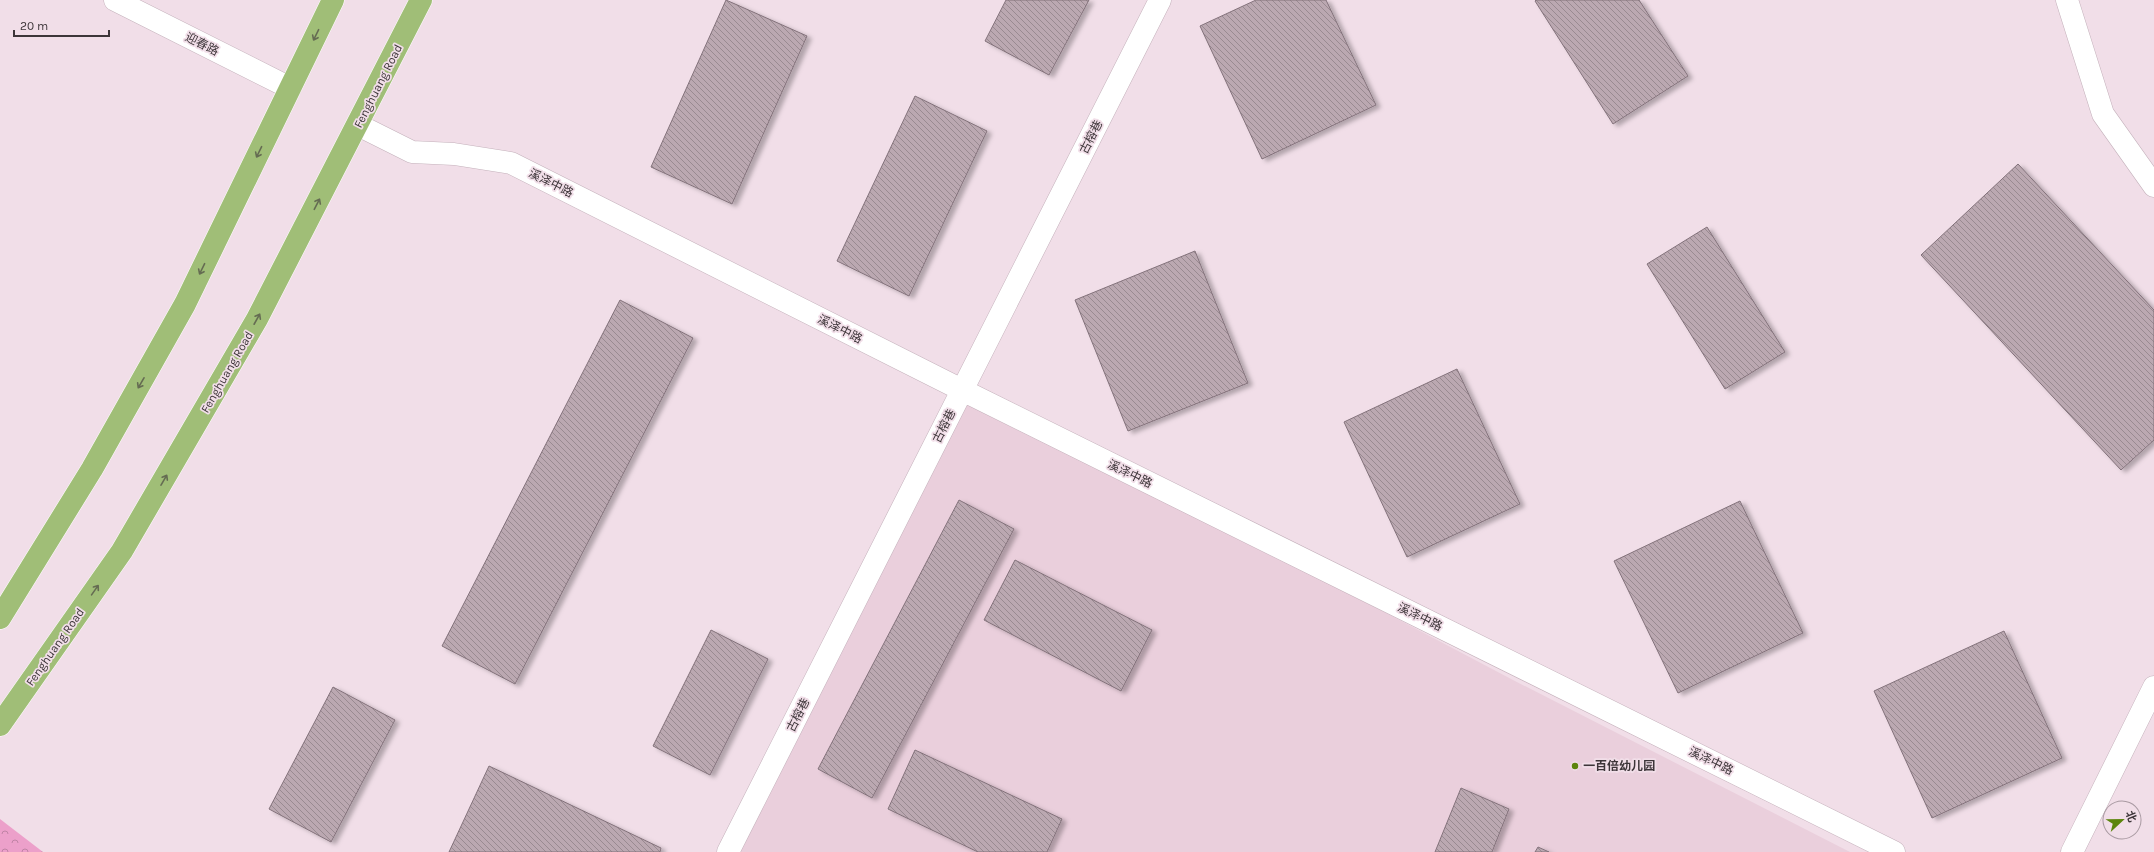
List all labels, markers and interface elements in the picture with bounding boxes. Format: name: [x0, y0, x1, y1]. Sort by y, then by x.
scale bar: [14, 12, 109, 38]
text: 20 m: [20, 19, 48, 33]
one-way arrow: [312, 29, 319, 41]
street label: 迎春路: [183, 30, 221, 58]
street label: Fenghuang Road: [351, 42, 405, 130]
street label: 古榕巷: [1077, 118, 1105, 156]
one-way arrow: [255, 145, 262, 157]
street label: 溪泽中路: [526, 166, 576, 200]
one-way arrow: [314, 198, 321, 210]
one-way arrow: [198, 262, 205, 274]
street label: 溪泽中路: [815, 312, 865, 346]
one-way arrow: [254, 313, 262, 325]
street label: Fenghuang Road: [198, 329, 256, 415]
one-way arrow: [136, 377, 144, 389]
street label: 古榕巷: [930, 407, 958, 445]
street label: 溪泽中路: [1105, 457, 1155, 491]
one-way arrow: [160, 475, 168, 486]
one-way arrow: [91, 585, 99, 596]
street label: 溪泽中路: [1395, 600, 1445, 634]
street label: Fenghuang Road: [23, 605, 87, 689]
street label: 古榕巷: [784, 696, 812, 734]
street label: 溪泽中路: [1686, 744, 1736, 778]
place label: 一百倍幼儿园: [1583, 759, 1655, 773]
marker: 一百倍幼儿园: [1570, 761, 1580, 771]
north arrow: [2102, 800, 2142, 840]
text: 北: [2123, 809, 2139, 824]

